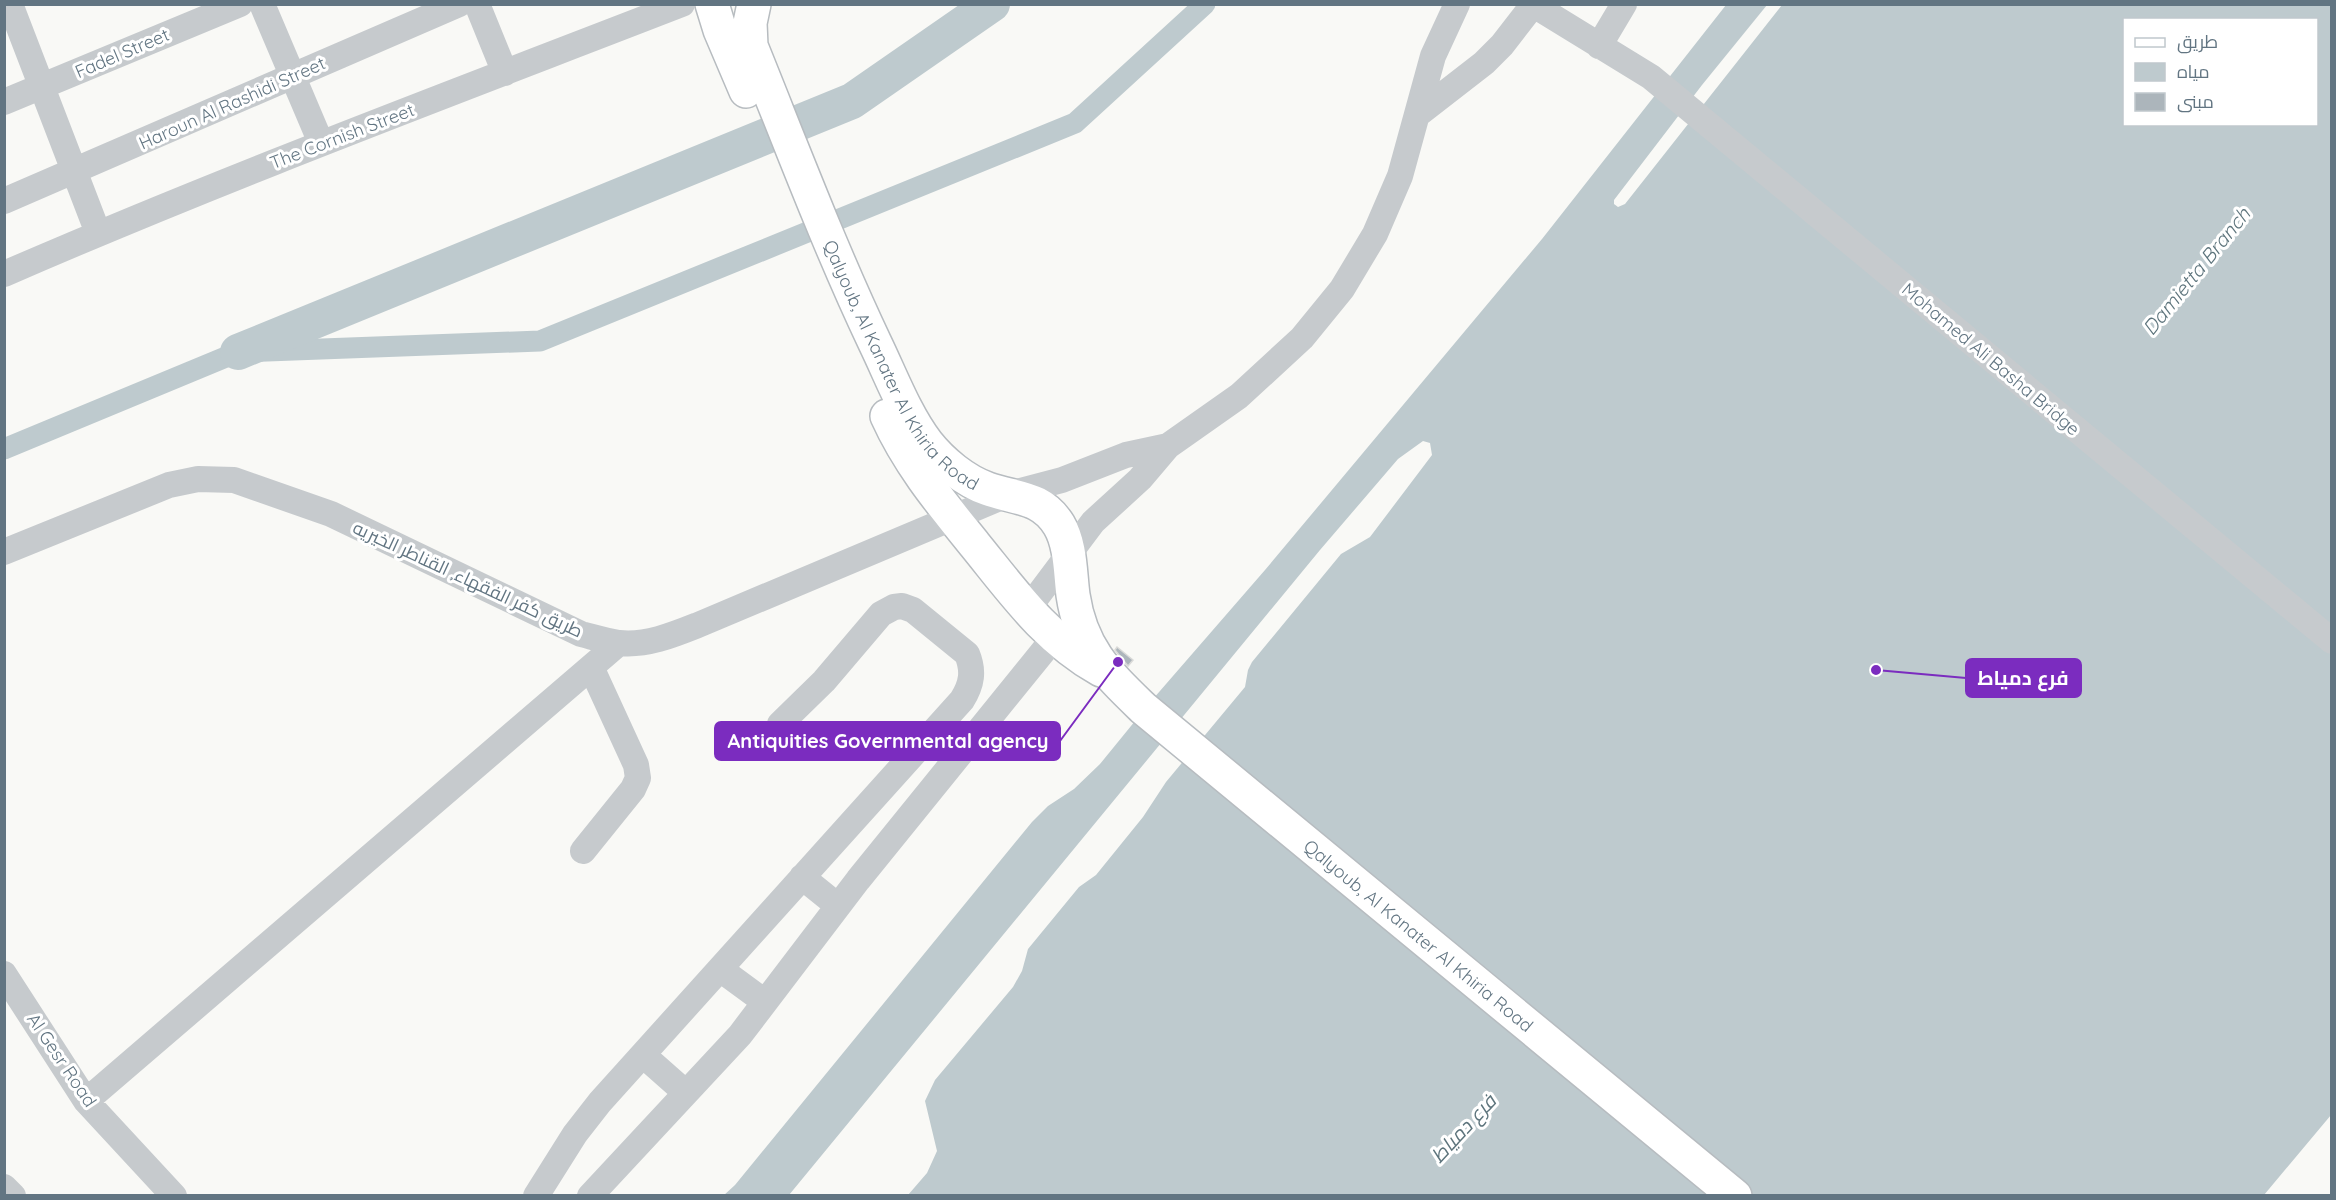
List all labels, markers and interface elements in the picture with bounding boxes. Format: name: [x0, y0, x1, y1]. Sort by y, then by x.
legend: [2123, 18, 2318, 126]
street label: Fadel Street: [71, 23, 173, 83]
text: طريق: [2177, 30, 2218, 54]
street label: Haroun Al Rashidi Street: [135, 51, 329, 155]
text: مياه: [2177, 60, 2210, 83]
text: مبنى: [2177, 90, 2214, 113]
street label: The Cornish Street: [267, 98, 417, 174]
water label: Damietta Branch: [2137, 201, 2256, 340]
street label: Qalyoub, Al Kanater Al Khiria Road: [819, 236, 983, 495]
street label: Mohamed Ali Basha Bridge: [1897, 278, 2085, 440]
street label: طريق كفر الفقهاء, القناطر الخيريه: [349, 516, 587, 643]
callout: فرع دمياط: [1966, 659, 2081, 697]
text: فرع دمياط: [1977, 665, 2069, 692]
callout: Antiquities Governmental agency: [715, 722, 1060, 760]
text: Antiquities Governmental agency: [727, 728, 1049, 753]
street label: Qalyoub, Al Kanater Al Khiria Road: [1299, 834, 1538, 1037]
street label: Al Gesr Road: [22, 1009, 102, 1111]
water label: فرع دمياط: [1425, 1087, 1504, 1169]

